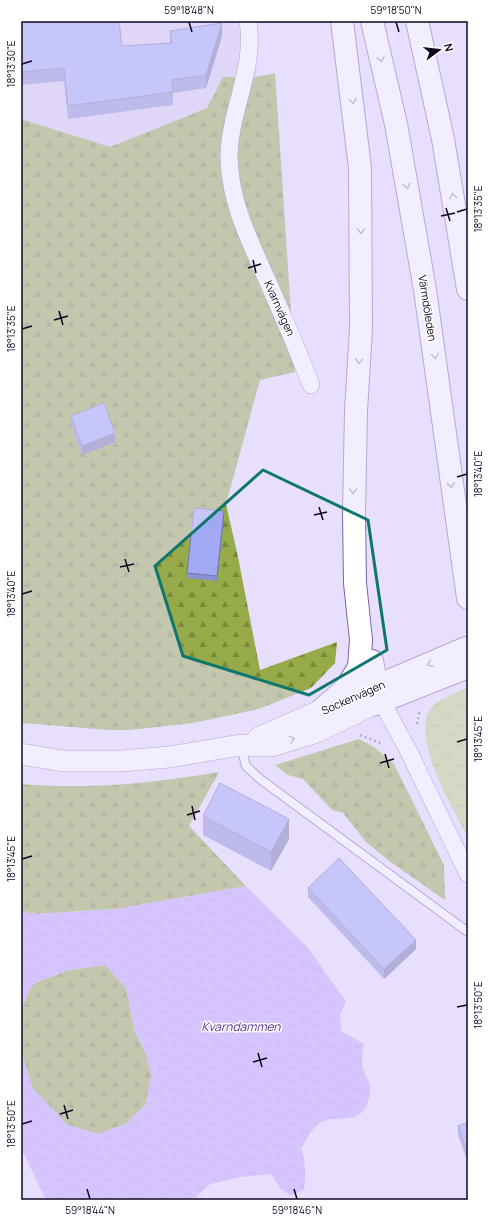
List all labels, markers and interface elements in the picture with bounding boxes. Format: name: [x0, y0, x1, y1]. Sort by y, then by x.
text: 59°18'48"N: [164, 3, 214, 17]
text: 59°18'50"N: [371, 3, 422, 17]
north arrow: [419, 30, 459, 70]
text: 18°13'30"E: [4, 40, 18, 88]
text: N: [441, 42, 457, 53]
one-way arrow: [377, 56, 385, 62]
one-way arrow: [348, 98, 357, 104]
one-way arrow: [402, 183, 411, 190]
text: 18°13'35"E: [471, 185, 485, 232]
one-way arrow: [450, 193, 458, 199]
one-way arrow: [357, 228, 365, 234]
street label: Värmdöleden: [415, 274, 441, 342]
street label: Kvarnvägen: [261, 278, 299, 338]
text: 18°13'35"E: [4, 305, 18, 352]
one-way arrow: [430, 353, 439, 359]
one-way arrow: [354, 358, 363, 364]
text: 18°13'40"E: [471, 451, 485, 497]
one-way arrow: [447, 482, 456, 488]
one-way arrow: [349, 488, 358, 494]
text: 18°13'40"E: [4, 571, 18, 617]
one-way arrow: [426, 659, 433, 667]
street label: Sockenvägen: [319, 676, 387, 718]
text: 18°13'45"E: [471, 716, 485, 762]
one-way arrow: [289, 735, 296, 744]
text: 18°13'45"E: [4, 836, 18, 882]
text: 18°13'50"E: [471, 981, 485, 1029]
water label: Kvarndammen: [202, 1018, 281, 1035]
text: 18°13'50"E: [4, 1100, 18, 1148]
text: 59°18'44"N: [65, 1203, 115, 1217]
text: 59°18'46"N: [272, 1203, 322, 1217]

